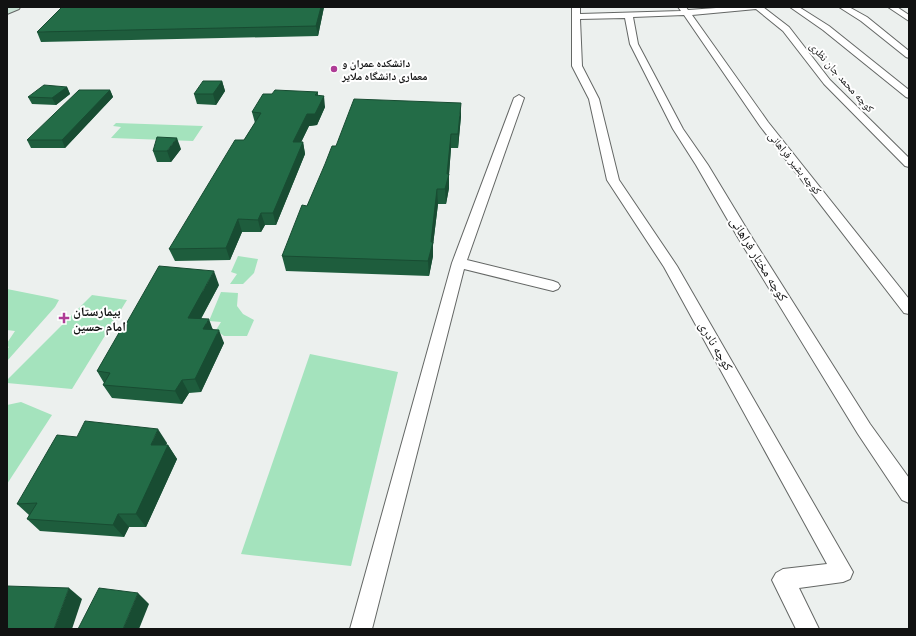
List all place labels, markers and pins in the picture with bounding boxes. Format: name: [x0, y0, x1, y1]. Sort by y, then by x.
place label: دانشکده عمران و معماری دانشگاه ملایر: [341, 55, 428, 84]
marker: دانشکده عمران و معماری دانشگاه ملایر: [329, 64, 339, 74]
place label: بیمارستان امام حسین: [73, 302, 126, 336]
marker: بیمارستان امام حسین: [58, 312, 70, 324]

